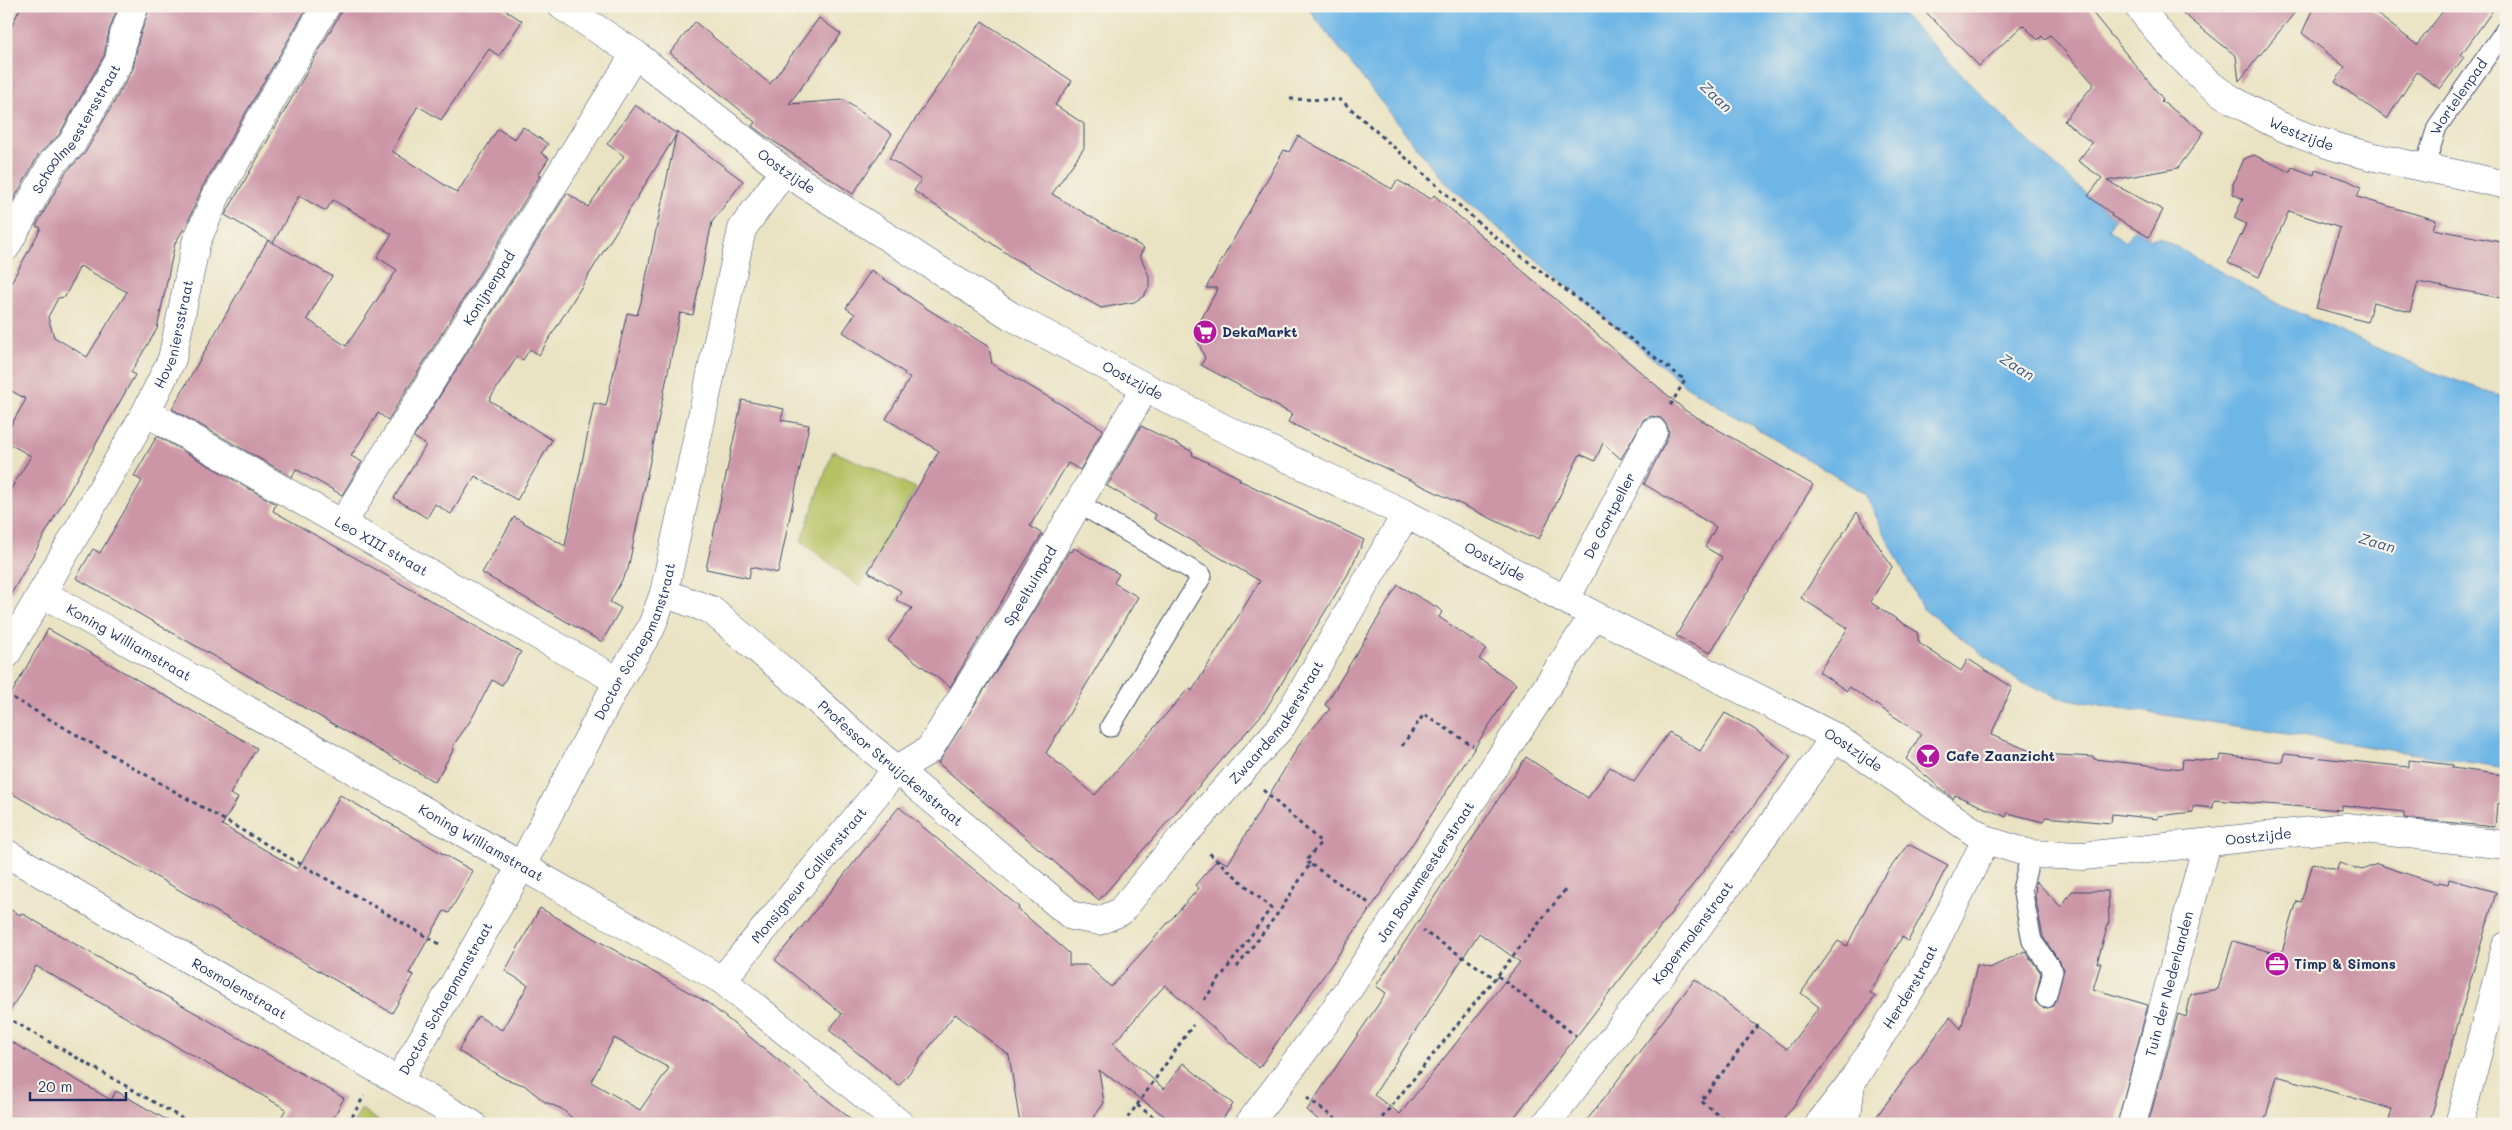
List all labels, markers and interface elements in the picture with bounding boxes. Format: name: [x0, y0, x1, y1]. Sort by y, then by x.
street label: Wortelenpad: [2425, 55, 2491, 137]
street label: Schoolmeestersstraat: [27, 60, 124, 197]
water label: Zaan: [1696, 76, 1737, 116]
street label: Westzijde: [2266, 112, 2336, 155]
street label: Oostzijde: [754, 144, 819, 198]
street label: Konijnenpad: [458, 247, 519, 329]
street label: Hoveniersstraat: [149, 278, 197, 391]
supermarket icon: DekaMarkt: [1192, 319, 1218, 345]
place label: DekaMarkt: [1222, 322, 1298, 341]
water label: Zaan: [1996, 348, 2039, 384]
street label: Oostzijde: [1099, 356, 1167, 404]
street label: De Gortpeller: [1579, 469, 1639, 562]
street label: Leo XIII straat: [332, 512, 432, 580]
water label: Zaan: [2357, 527, 2398, 557]
street label: Oostzijde: [1461, 537, 1529, 585]
street label: Speeltuinpad: [999, 542, 1061, 629]
street label: Doctor Schaepmanstraat: [589, 561, 679, 723]
street label: Koning Williamstraat: [63, 599, 195, 685]
street label: Zwaardemakerstraat: [1224, 657, 1327, 788]
street label: Professor Struijckenstraat: [814, 696, 967, 830]
street label: Oostzijde: [1821, 723, 1887, 776]
bar icon: Cafe Zaanzicht: [1915, 743, 1941, 769]
place label: Cafe Zaanzicht: [1946, 746, 2055, 765]
street label: Jan Bouwmeesterstraat: [1372, 797, 1478, 946]
street label: Koning Williamstraat: [415, 799, 547, 885]
street label: Monsigneur Callierstraat: [746, 803, 870, 947]
street label: Oostzijde: [2224, 823, 2292, 849]
street label: Kopermolenstraat: [1647, 877, 1737, 988]
street label: Tuin der Nederlanden: [2140, 909, 2197, 1059]
street label: Doctor Schaepmanstraat: [394, 918, 497, 1078]
street label: Herderstraat: [1878, 942, 1941, 1032]
office icon: Timp & Simons: [2264, 951, 2290, 977]
street label: Rosmolenstraat: [189, 953, 291, 1023]
place label: Timp & Simons: [2294, 954, 2396, 973]
scale bar: [30, 1070, 126, 1102]
text: 20 m: [38, 1076, 72, 1096]

